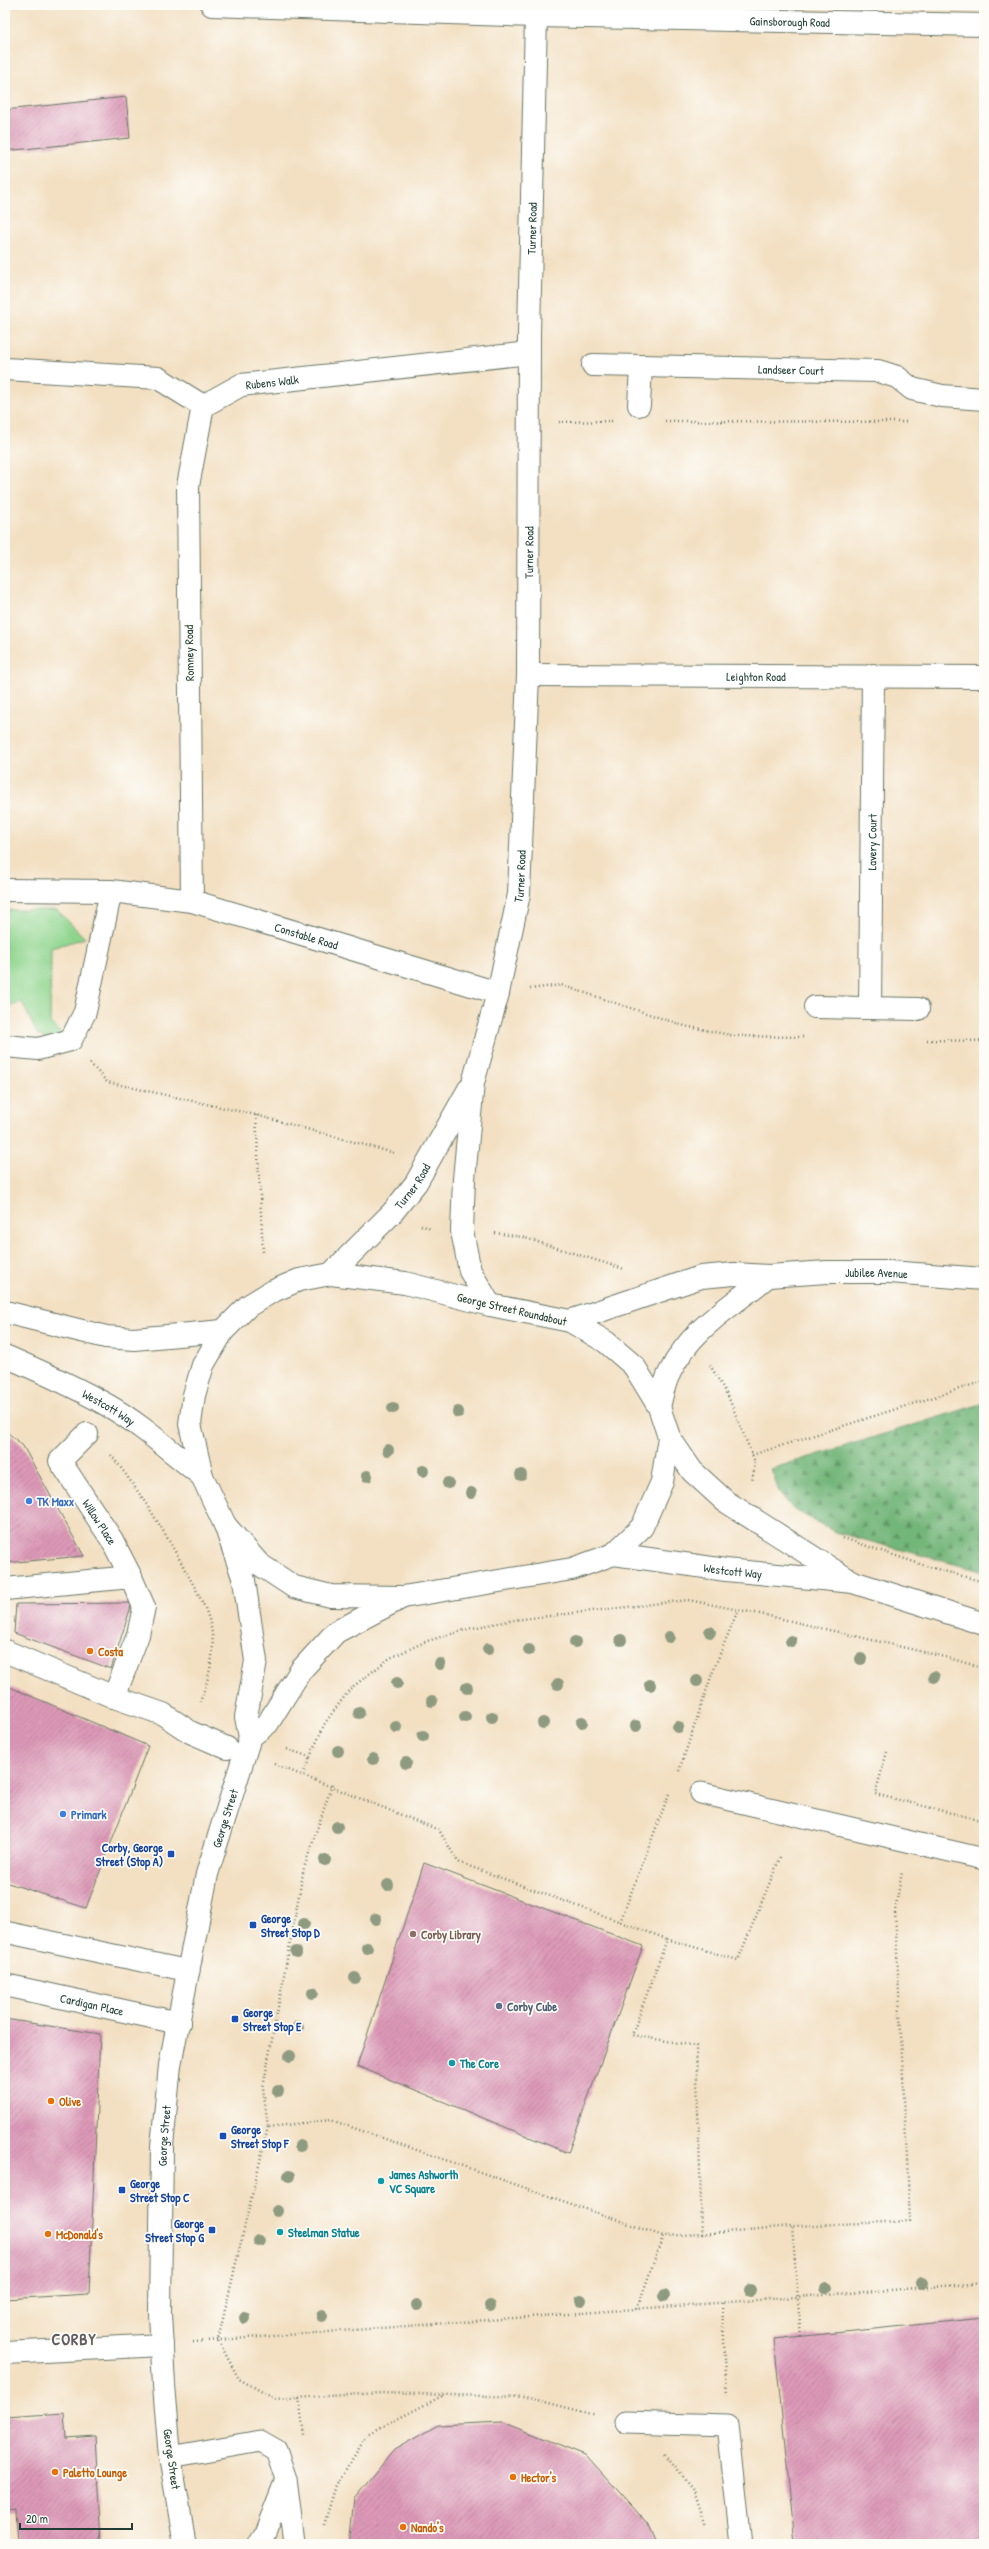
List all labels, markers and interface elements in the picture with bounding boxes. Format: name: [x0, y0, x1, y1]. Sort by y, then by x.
street label: Gainsborough Road: [750, 12, 830, 30]
street label: Turner Road: [522, 202, 540, 255]
street label: Landseer Court: [758, 360, 825, 378]
street label: Rubens Walk: [245, 370, 299, 393]
street label: Turner Road: [520, 526, 537, 579]
street label: Romney Road: [180, 624, 198, 681]
street label: Leighton Road: [726, 667, 786, 685]
street label: Lavery Court: [863, 813, 880, 870]
street label: Turner Road: [509, 849, 529, 904]
street label: Constable Road: [272, 918, 341, 953]
street label: Turner Road: [390, 1160, 434, 1212]
street label: Jubilee Avenue: [845, 1263, 909, 1282]
street label: George Street Roundabout: [455, 1288, 569, 1330]
street label: Westcott Way: [80, 1385, 139, 1429]
place label: TK Maxx: [36, 1493, 75, 1510]
marker: TK Maxx: [24, 1496, 34, 1506]
street label: Willow Place: [79, 1496, 122, 1548]
street label: Westcott Way: [703, 1558, 763, 1582]
place label: Costa: [98, 1643, 123, 1660]
marker: Costa: [85, 1646, 95, 1656]
street label: George Street: [207, 1786, 242, 1850]
place label: Primark: [71, 1806, 107, 1823]
marker: Primark: [58, 1809, 68, 1819]
place label: Corby, George Street (Stop A): [96, 1839, 163, 1871]
marker: Corby, George Street (Stop A): [166, 1849, 176, 1859]
place label: George Street Stop D: [261, 1910, 320, 1942]
marker: George Street Stop D: [248, 1920, 258, 1930]
place label: Corby Library: [421, 1926, 481, 1944]
marker: Corby Library: [408, 1929, 418, 1939]
street label: Cardigan Place: [59, 1989, 126, 2019]
place label: Corby Cube: [507, 1998, 557, 2016]
marker: Corby Cube: [494, 2001, 504, 2011]
place label: George Street Stop E: [243, 2004, 302, 2036]
marker: George Street Stop E: [230, 2014, 240, 2024]
place label: The Core: [459, 2055, 499, 2072]
marker: The Core: [447, 2058, 457, 2068]
place label: Olive: [59, 2093, 81, 2110]
marker: Olive: [46, 2096, 56, 2106]
street label: George Street: [153, 2104, 175, 2166]
place label: George Street Stop F: [231, 2121, 289, 2153]
marker: George Street Stop F: [218, 2131, 228, 2141]
place label: James Ashworth VC Square: [389, 2166, 459, 2198]
place label: George Street Stop C: [130, 2175, 190, 2207]
marker: James Ashworth VC Square: [376, 2176, 386, 2186]
marker: George Street Stop C: [117, 2185, 127, 2195]
place label: George Street Stop G: [145, 2215, 204, 2247]
place label: Steelman Statue: [288, 2224, 360, 2241]
marker: George Street Stop G: [207, 2225, 217, 2235]
place label: McDonald's: [56, 2226, 103, 2243]
marker: Steelman Statue: [275, 2227, 285, 2237]
marker: McDonald's: [43, 2229, 53, 2239]
district label: CORBY: [51, 2328, 97, 2350]
street label: George Street: [159, 2428, 185, 2491]
place label: Paletto Lounge: [63, 2464, 127, 2482]
marker: Paletto Lounge: [50, 2467, 60, 2477]
place label: Hector's: [521, 2469, 557, 2486]
marker: Hector's: [508, 2472, 518, 2482]
scale bar: [20, 2505, 132, 2531]
text: 20 m: [26, 2510, 48, 2527]
place label: Nando's: [411, 2519, 444, 2536]
marker: Nando's: [398, 2522, 408, 2532]

